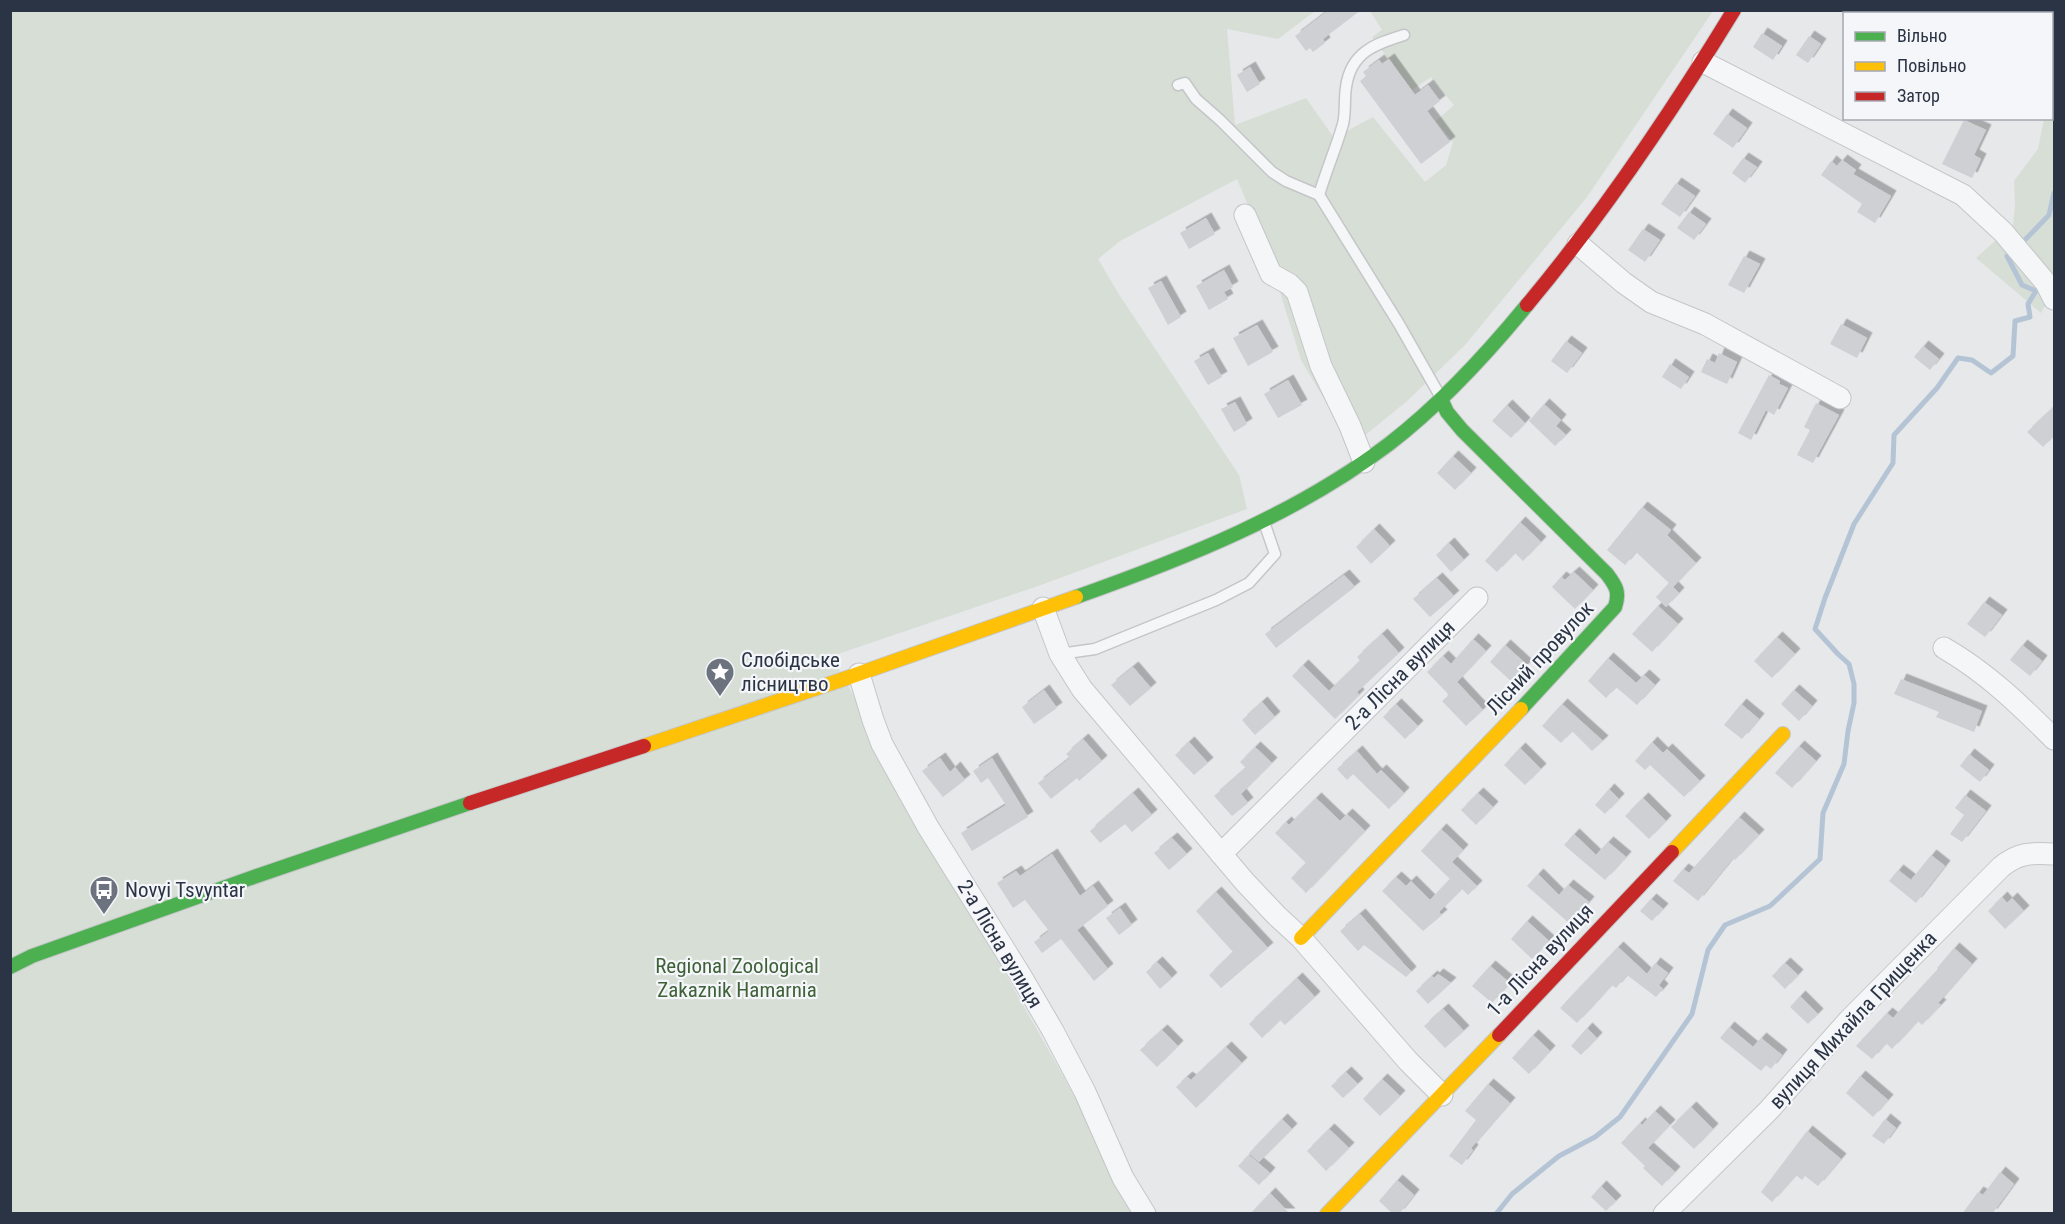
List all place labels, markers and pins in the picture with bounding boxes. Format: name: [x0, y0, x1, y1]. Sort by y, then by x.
place label: Слобідське лісництво: [741, 648, 840, 696]
place icon: Слобідське лісництво: [704, 656, 736, 698]
bus stop icon: Novyi Tsvyntar: [88, 874, 120, 916]
place label: Novyi Tsvyntar: [125, 878, 245, 902]

